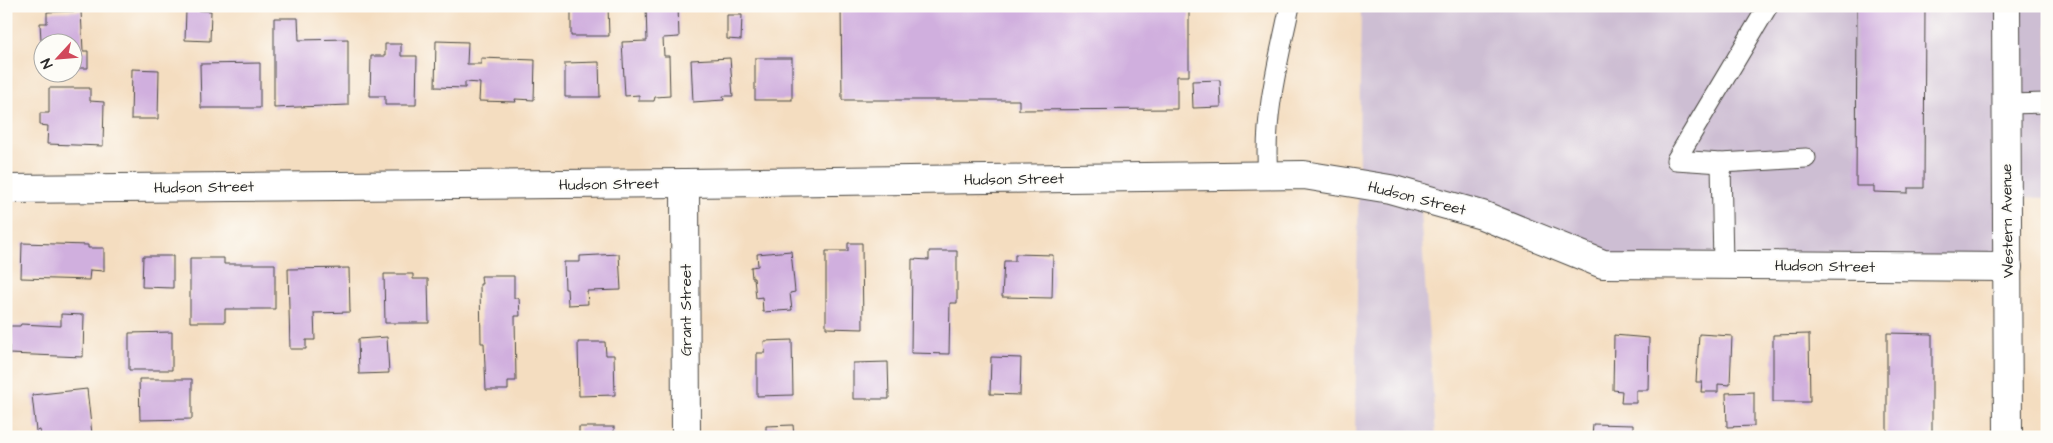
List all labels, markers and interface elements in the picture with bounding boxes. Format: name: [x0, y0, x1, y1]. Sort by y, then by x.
north arrow: [32, 32, 82, 82]
text: N: [36, 55, 58, 72]
street label: Western Avenue: [1996, 164, 2019, 278]
street label: Hudson Street: [964, 168, 1064, 191]
street label: Hudson Street: [559, 173, 659, 196]
street label: Hudson Street: [154, 176, 254, 199]
street label: Hudson Street: [1366, 176, 1468, 221]
street label: Hudson Street: [1775, 255, 1875, 278]
street label: Grant Street: [676, 264, 697, 356]

